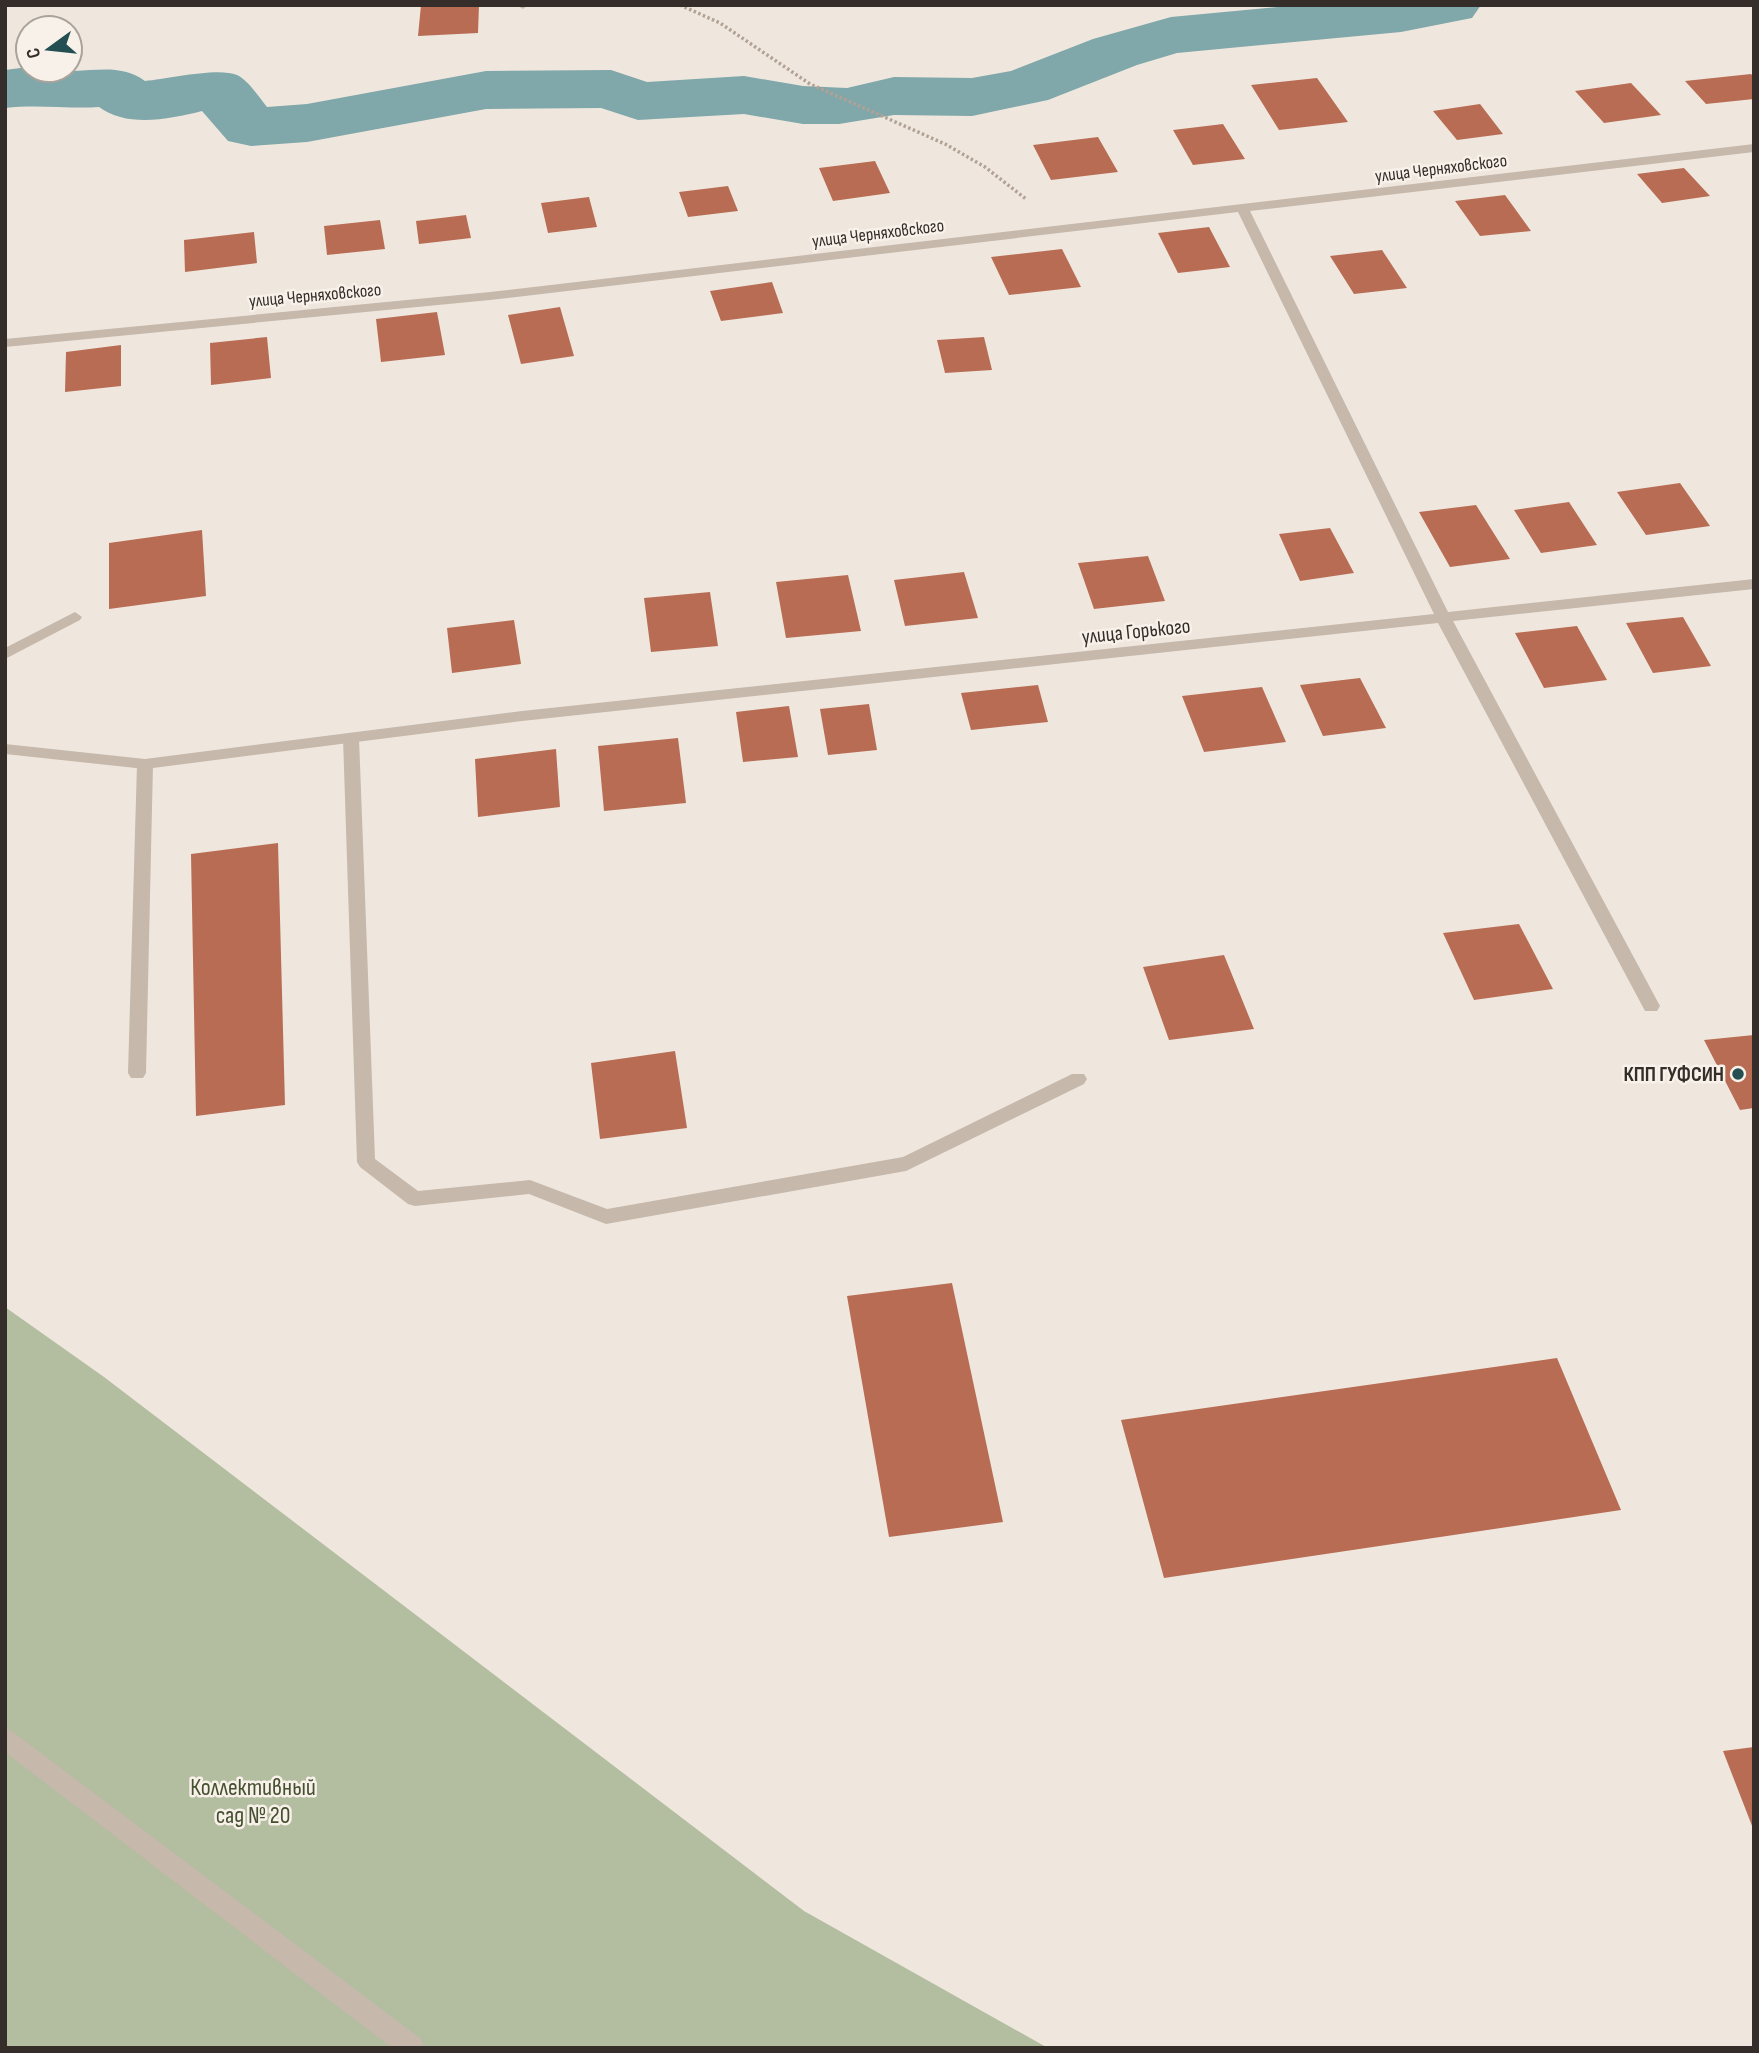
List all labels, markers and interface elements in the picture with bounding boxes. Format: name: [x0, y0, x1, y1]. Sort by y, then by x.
north arrow: [14, 14, 84, 84]
text: С: [22, 45, 46, 61]
street label: улица Черняховского: [1374, 150, 1508, 187]
street label: улица Черняховского: [811, 215, 945, 252]
street label: улица Черняховского: [248, 279, 382, 312]
street label: улица Горького: [1080, 613, 1192, 650]
place label: КПП ГУФСИН: [1623, 1062, 1724, 1087]
marker: КПП ГУФСИН: [1730, 1066, 1746, 1082]
park label: Коллективный сад № 20: [190, 1773, 316, 1830]

